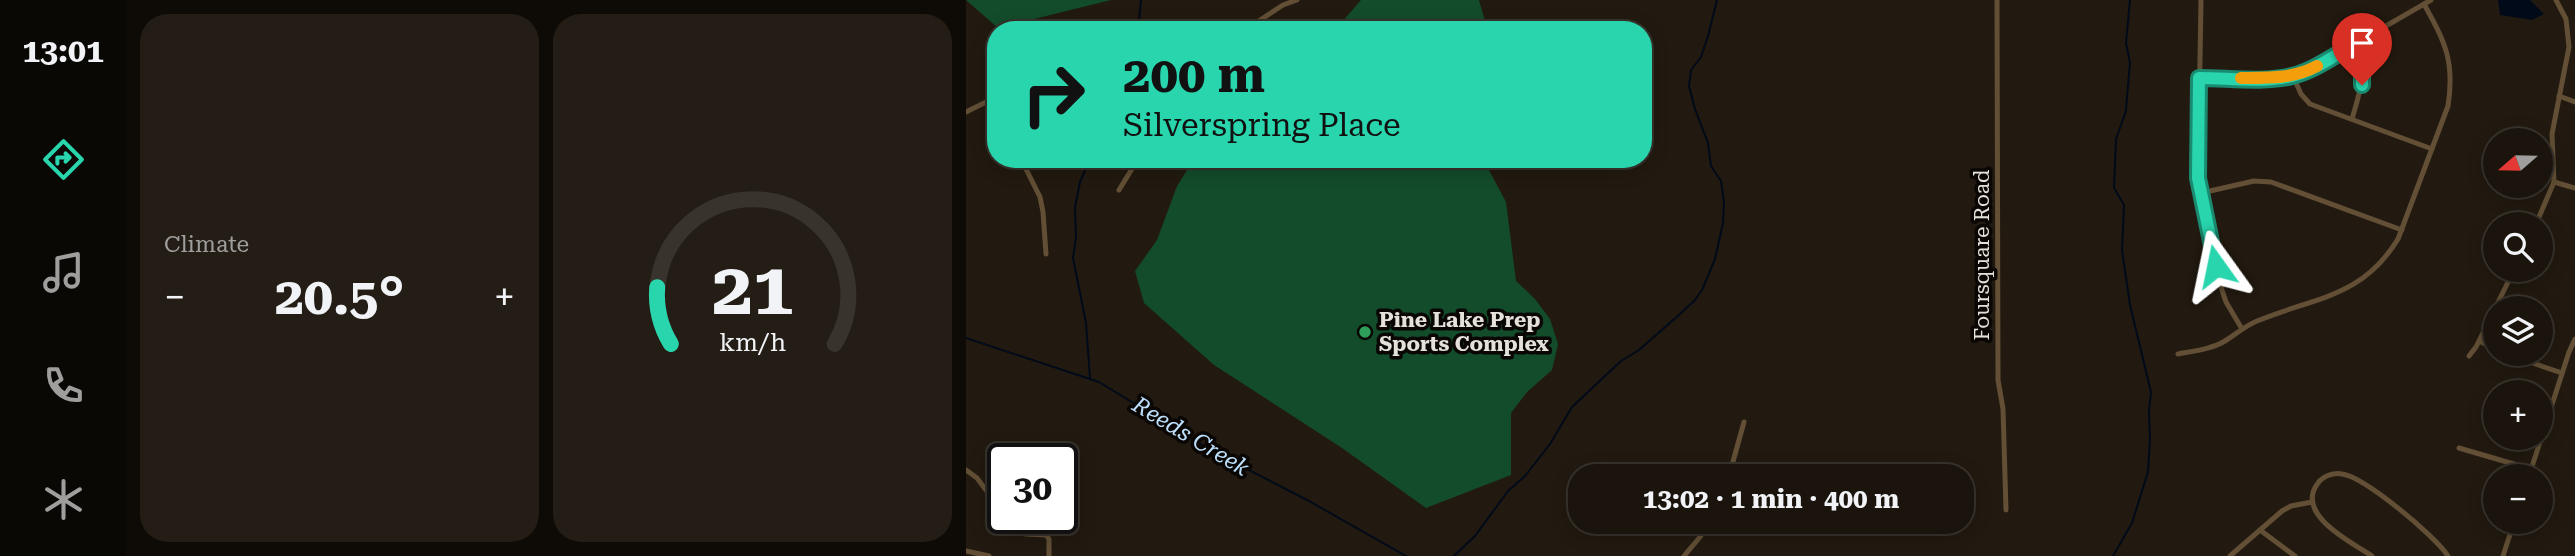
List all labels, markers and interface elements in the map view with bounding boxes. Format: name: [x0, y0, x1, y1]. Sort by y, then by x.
pin: [2332, 13, 2392, 85]
icon: arrive: [2343, 24, 2381, 62]
text: 13:01: [22, 32, 104, 70]
text: 200 m: [1123, 47, 1265, 104]
icon: right: [1008, 49, 1099, 140]
text: Silverspring Place: [1123, 106, 1401, 144]
north arrow: [2483, 128, 2553, 198]
map controls: [2483, 128, 2553, 534]
icon: directions: [39, 135, 88, 184]
street label: Foursquare Road: [1970, 169, 1994, 340]
button: search: [2483, 212, 2553, 282]
position arrow: [2179, 229, 2253, 303]
text: Climate: [164, 231, 249, 258]
text: 21: [712, 247, 793, 332]
icon: music: [39, 248, 88, 297]
text: 20.5°: [275, 266, 404, 327]
text: −: [164, 275, 185, 319]
text: +: [494, 275, 515, 319]
button: layers: [2483, 296, 2553, 366]
place label: Pine Lake Prep Sports Complex: [1379, 308, 1549, 356]
marker: Pine Lake Prep Sports Complex: [1357, 324, 1373, 340]
text: km/h: [719, 328, 786, 357]
icon: phone: [39, 361, 88, 410]
button: +: [2483, 380, 2553, 450]
water label: Reeds Creek: [1127, 391, 1254, 482]
speed limit sign: 30: [987, 443, 1078, 534]
button: −: [2483, 464, 2553, 534]
icon: climate: [39, 475, 88, 524]
text: 13:02 · 1 min · 400 m: [1643, 484, 1899, 514]

